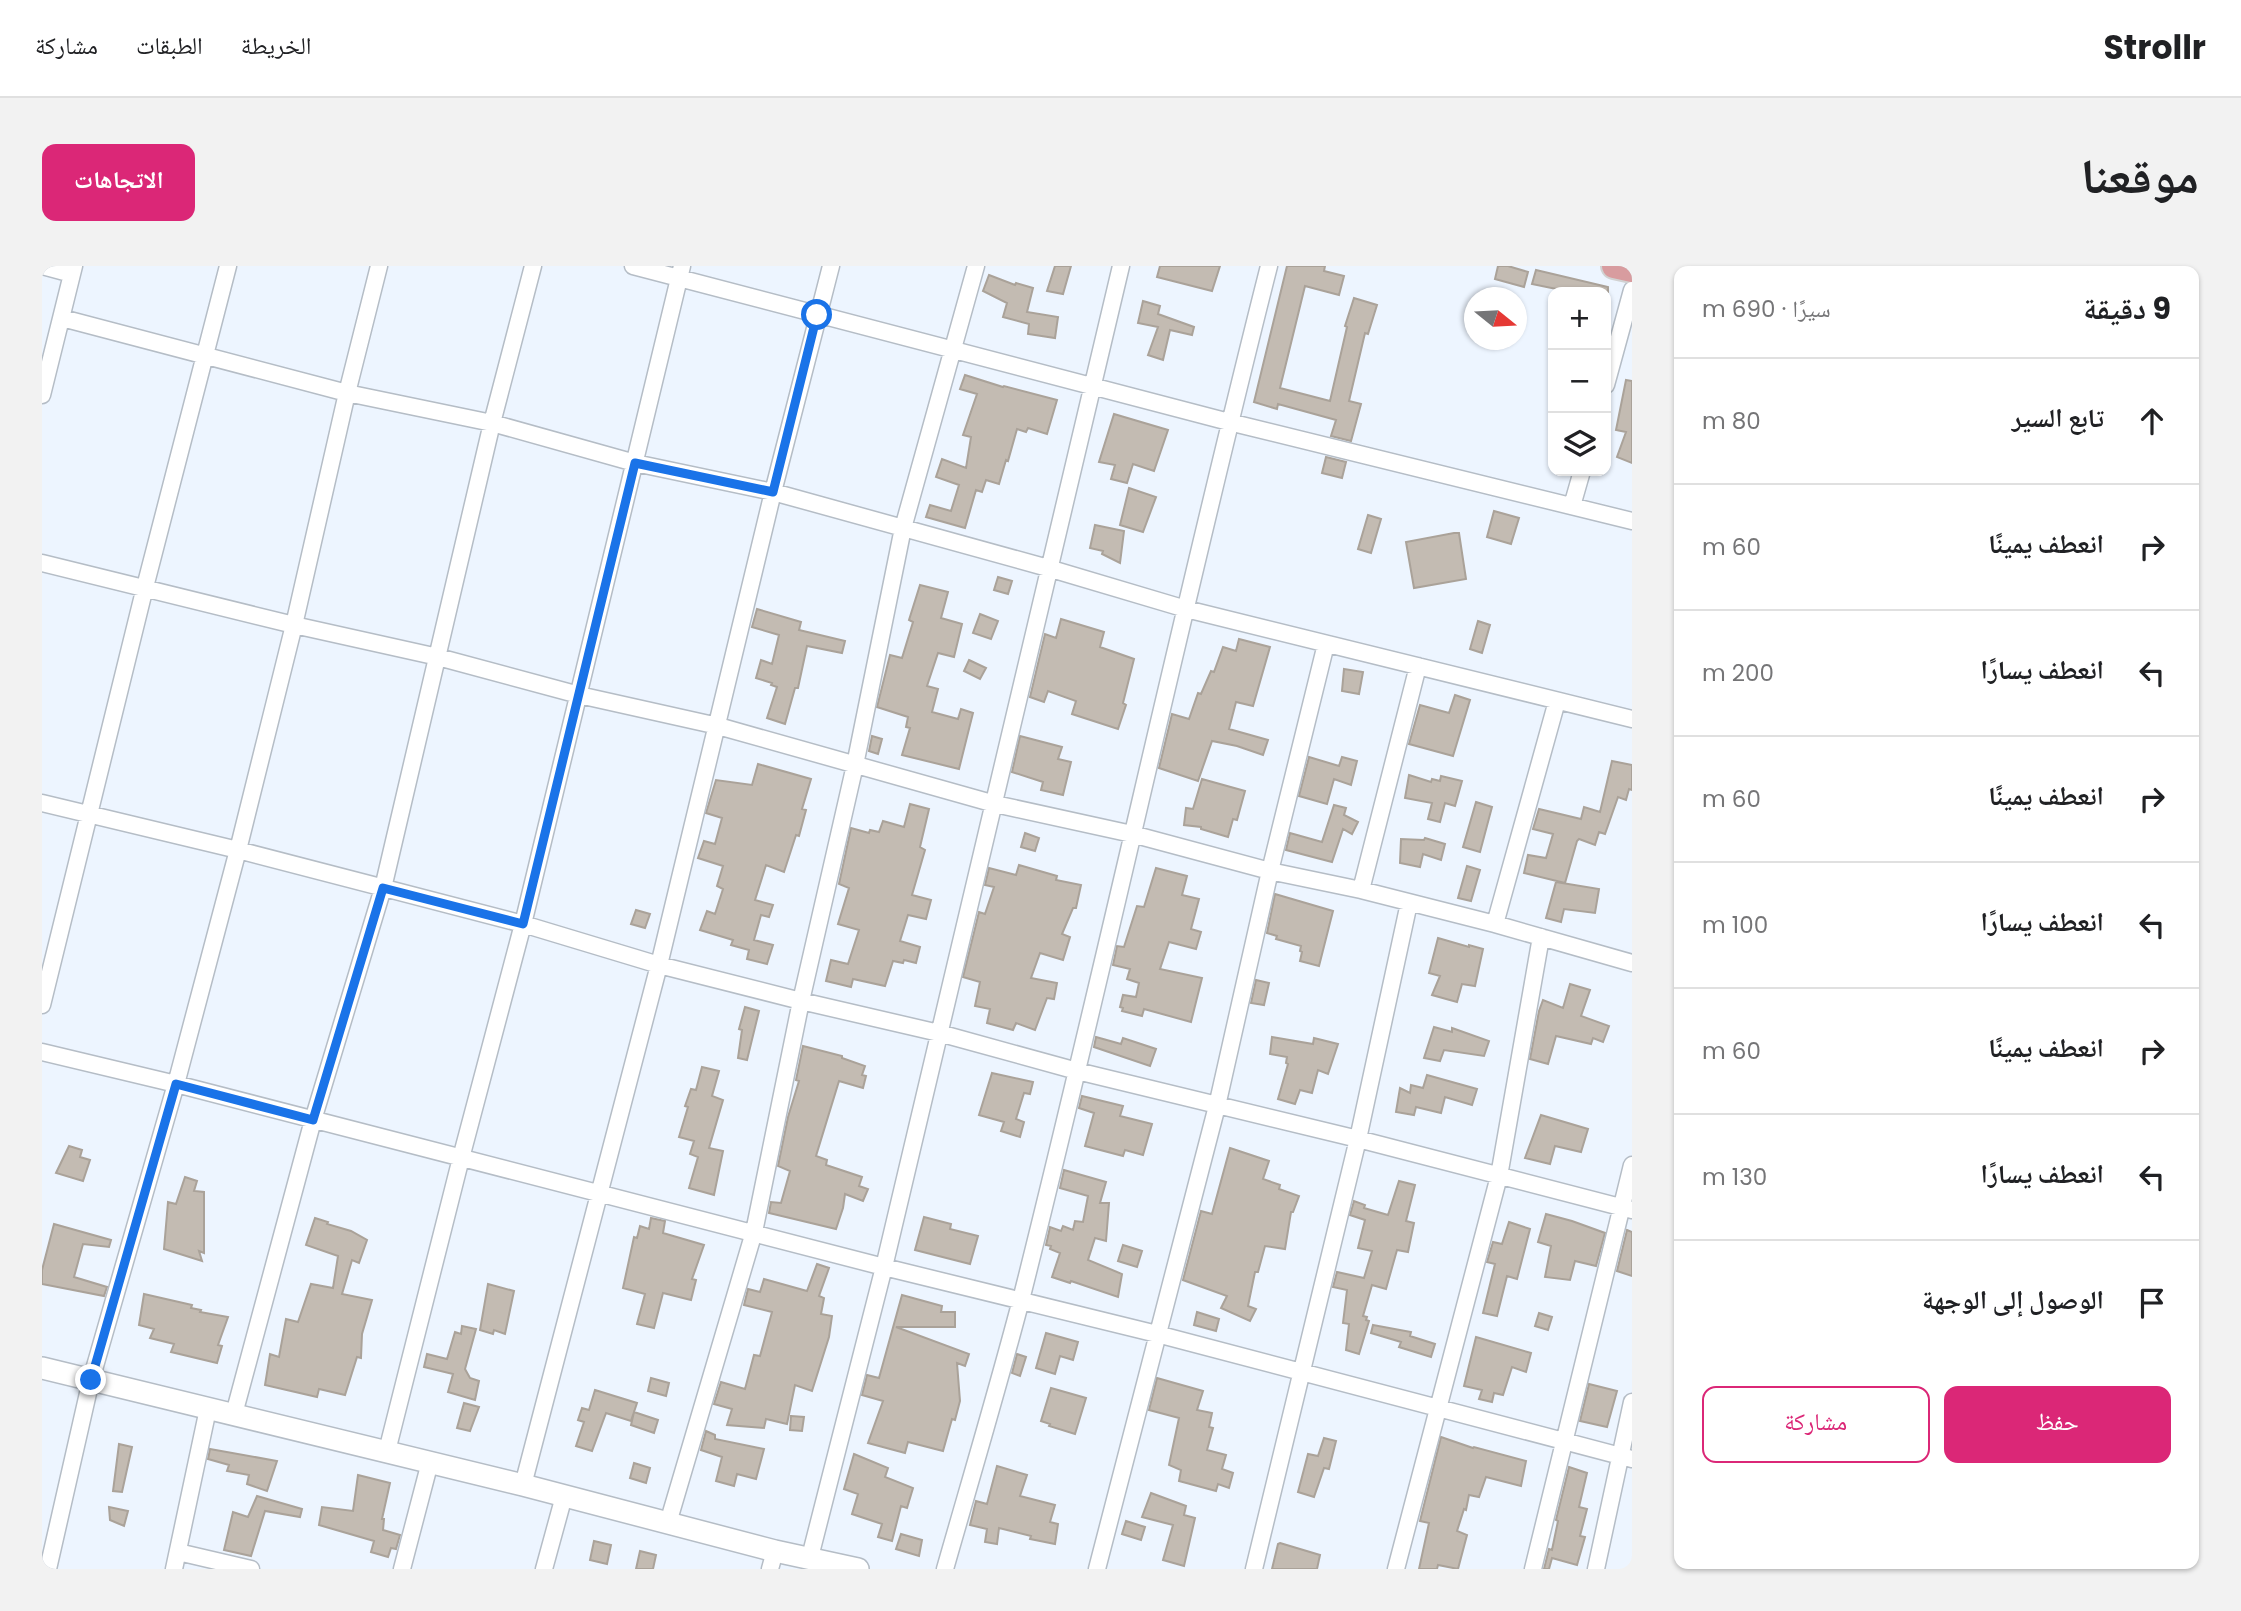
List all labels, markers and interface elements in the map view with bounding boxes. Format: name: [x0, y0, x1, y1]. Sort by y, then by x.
text: Strollr: [2104, 24, 2206, 71]
text: مشاركة: [35, 29, 98, 62]
text: الطبقات: [136, 29, 203, 62]
text: الخريطة: [241, 29, 311, 62]
text: موقعنا: [2081, 142, 2199, 210]
button: الاتجاهات: [42, 144, 195, 221]
north arrow: [1464, 287, 1527, 350]
map controls: [1548, 287, 1611, 476]
button: +: [1548, 287, 1611, 350]
text: 9 دقيقة: [2083, 287, 2171, 330]
text: سيرًا · 690 m: [1702, 293, 1831, 325]
route start: [801, 299, 832, 330]
button: −: [1548, 350, 1611, 413]
text: تابع السير: [2012, 400, 2104, 436]
icon: ahead: [2133, 402, 2171, 440]
text: 80 m: [1702, 405, 1761, 437]
button: layers: [1548, 413, 1611, 476]
text: انعطف يمينًا: [1988, 526, 2104, 562]
icon: right: [2133, 528, 2171, 566]
text: 60 m: [1702, 531, 1761, 563]
text: انعطف يسارًا: [1981, 652, 2104, 688]
icon: left: [2133, 654, 2171, 692]
text: 200 m: [1702, 657, 1774, 689]
text: انعطف يمينًا: [1988, 778, 2104, 814]
icon: right: [2133, 780, 2171, 818]
text: 60 m: [1702, 783, 1761, 815]
text: انعطف يسارًا: [1981, 904, 2104, 940]
icon: left: [2133, 906, 2171, 944]
text: 100 m: [1702, 909, 1768, 941]
text: انعطف يمينًا: [1988, 1030, 2104, 1066]
icon: right: [2133, 1032, 2171, 1070]
text: 60 m: [1702, 1035, 1761, 1067]
text: انعطف يسارًا: [1981, 1156, 2104, 1192]
icon: left: [2133, 1158, 2171, 1196]
text: 130 m: [1702, 1161, 1767, 1193]
text: الوصول إلى الوجهة: [1922, 1282, 2104, 1318]
icon: arrive: [2133, 1284, 2171, 1322]
route end: [75, 1364, 106, 1395]
button: مشاركة: [1702, 1386, 1930, 1463]
button: حفظ: [1944, 1386, 2171, 1463]

